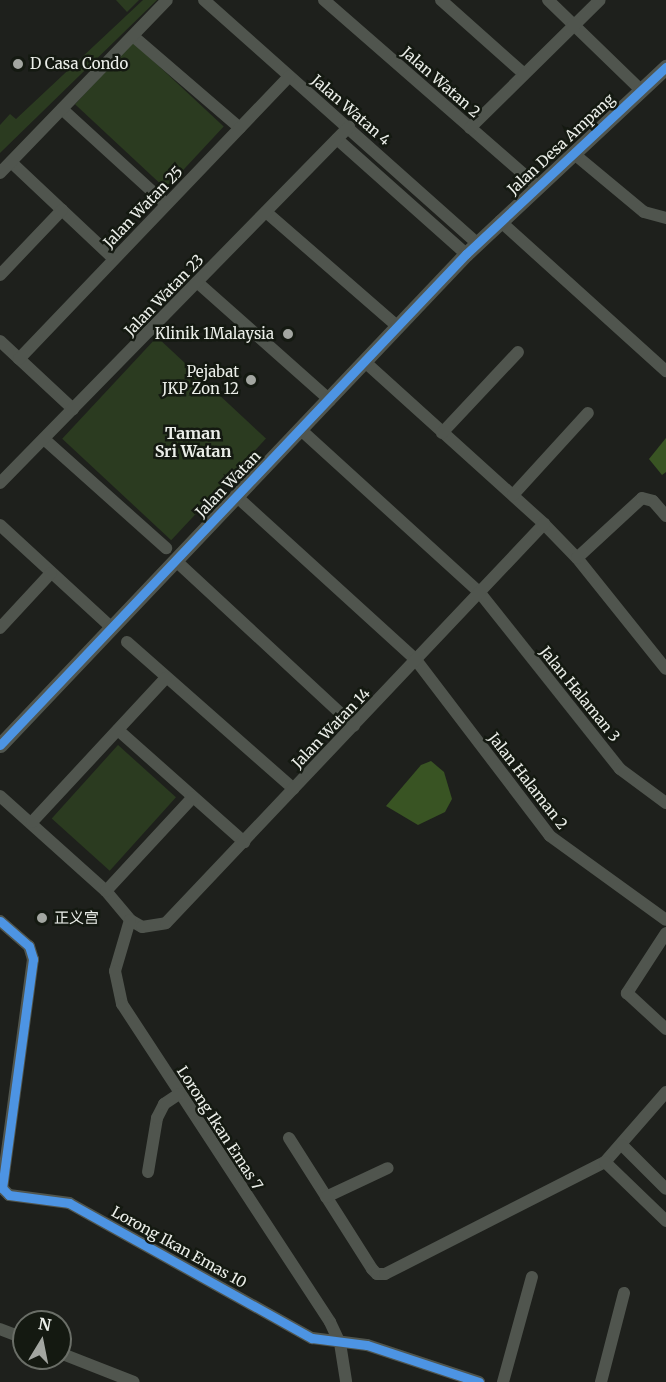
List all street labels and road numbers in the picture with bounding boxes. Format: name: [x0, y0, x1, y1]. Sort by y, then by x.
street label: Jalan Watan 2: [398, 43, 484, 121]
street label: Jalan Watan 4: [308, 71, 394, 149]
street label: Jalan Desa Ampang: [504, 90, 618, 198]
street label: Jalan Watan 25: [100, 163, 186, 251]
street label: Jalan Watan 23: [121, 251, 207, 339]
street label: Jalan Watan: [192, 447, 264, 521]
street label: Jalan Halaman 3: [536, 643, 624, 745]
street label: Jalan Watan 14: [288, 684, 374, 772]
street label: Jalan Halaman 2: [485, 729, 571, 833]
street label: Lorong Ikan Emas 7: [173, 1063, 267, 1193]
street label: Lorong Ikan Emas 10: [108, 1202, 250, 1292]

